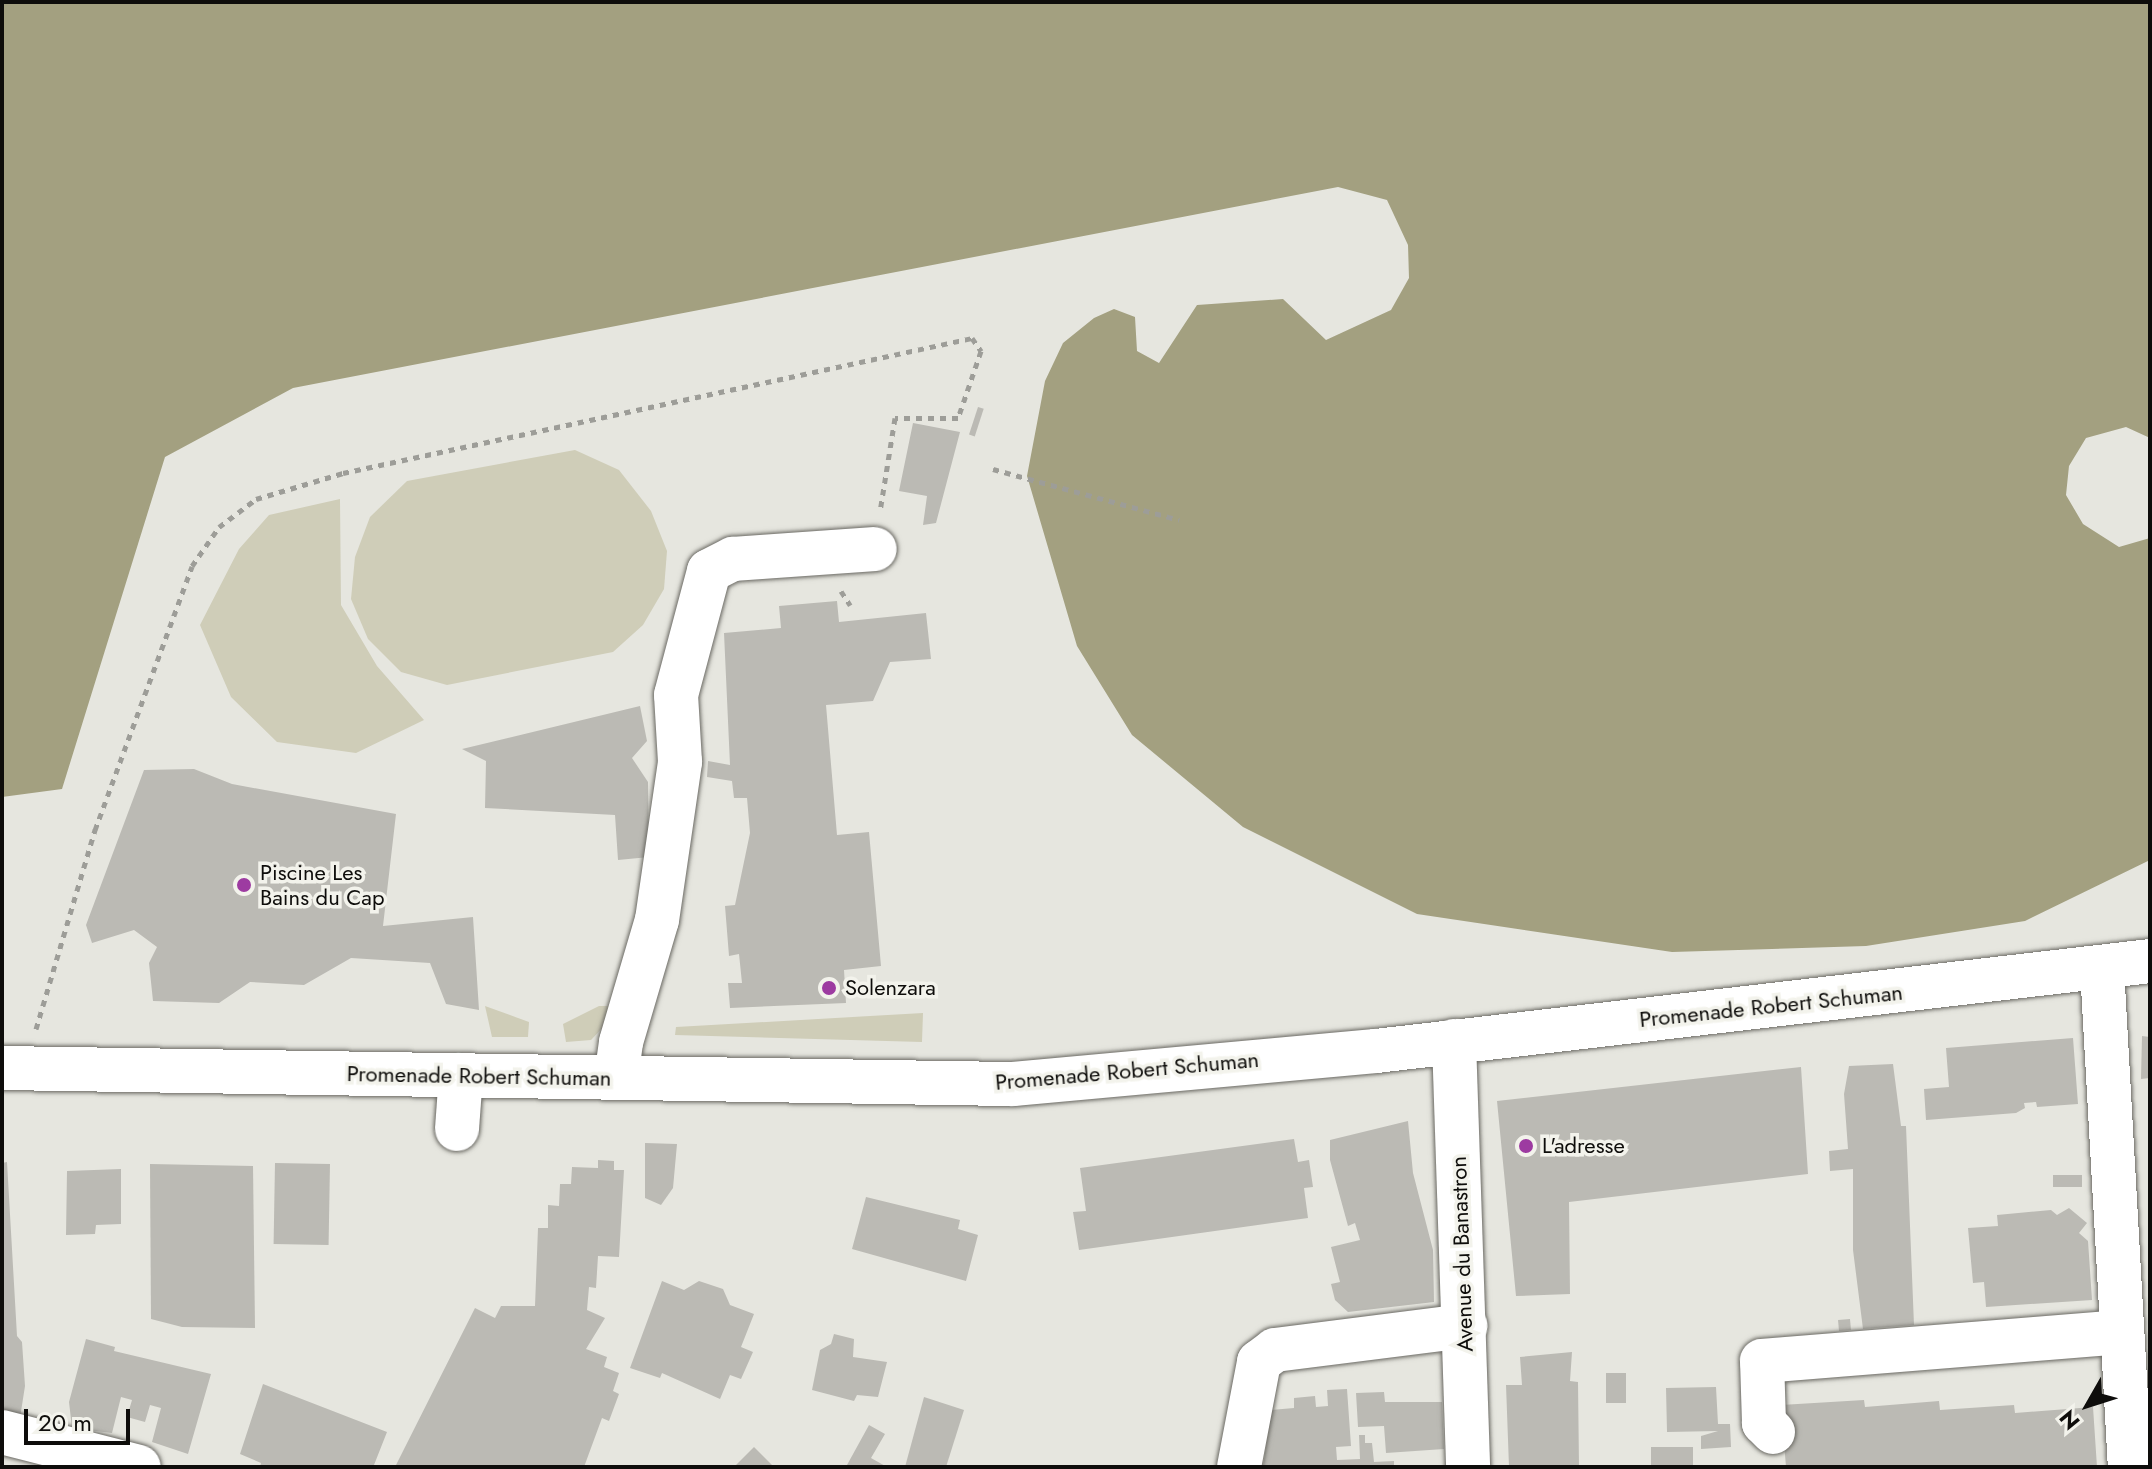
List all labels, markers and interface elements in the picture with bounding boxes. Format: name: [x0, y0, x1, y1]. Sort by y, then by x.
place label: Piscine Les Bains du Cap: [260, 859, 384, 910]
marker: Piscine Les Bains du Cap: [235, 876, 253, 894]
place label: Solenzara: [845, 975, 936, 1001]
marker: Solenzara: [820, 979, 838, 997]
street label: Promenade Robert Schuman: [1638, 979, 1904, 1033]
street label: Promenade Robert Schuman: [994, 1046, 1260, 1096]
street label: Promenade Robert Schuman: [347, 1060, 611, 1092]
place label: L'adresse: [1542, 1133, 1625, 1159]
marker: L'adresse: [1517, 1137, 1535, 1155]
street label: Avenue du Banastron: [1445, 1156, 1479, 1352]
north arrow: [2048, 1365, 2128, 1445]
scale bar: [28, 1393, 134, 1443]
text: N: [2051, 1403, 2087, 1437]
text: 20 m: [38, 1405, 92, 1440]

